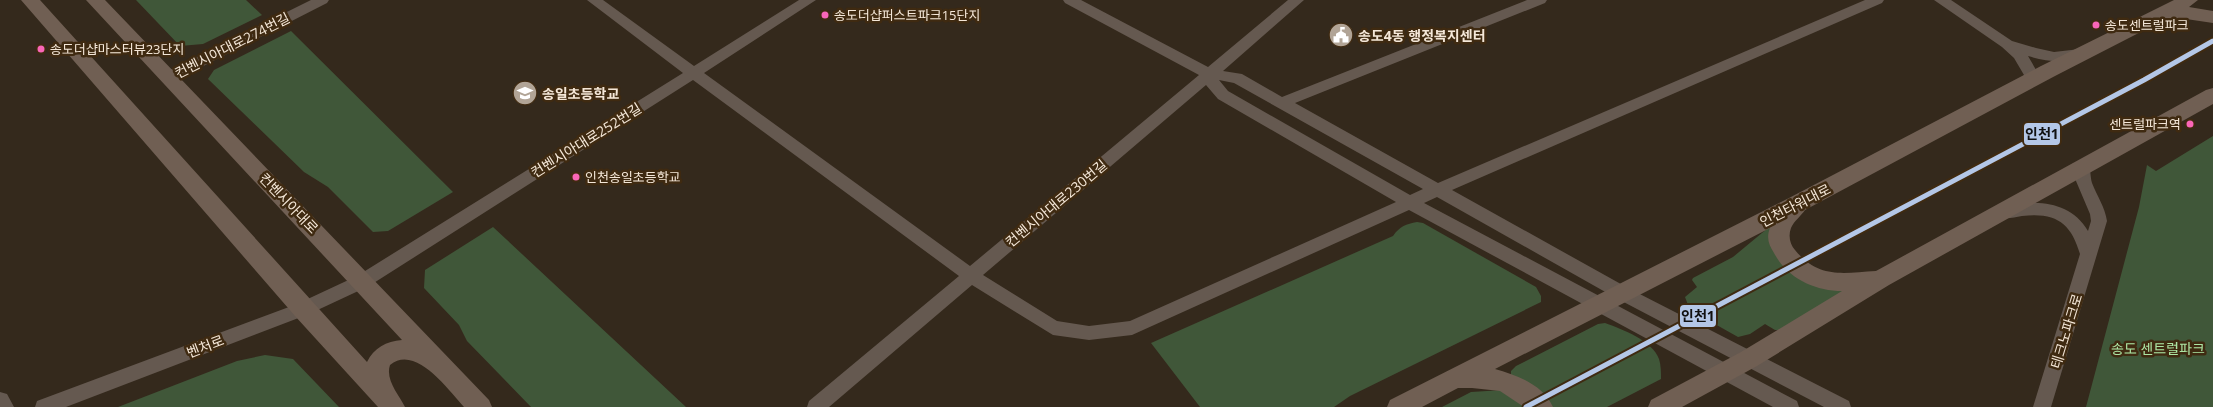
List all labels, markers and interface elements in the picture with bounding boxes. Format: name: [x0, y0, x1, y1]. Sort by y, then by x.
place label: 송도더샵퍼스트파크15단지: [834, 6, 980, 24]
street label: 컨벤시아대로274번길: [171, 8, 293, 82]
marker: 송도더샵퍼스트파크15단지: [820, 10, 830, 20]
place label: 송도센트럴파크: [2105, 16, 2189, 34]
marker: 송도센트럴파크: [2091, 20, 2101, 30]
public building icon: 송도4동 행정복지센터: [1328, 22, 1354, 48]
place label: 송도4동 행정복지센터: [1358, 26, 1486, 45]
place label: 송도더샵마스터뷰23단지: [50, 40, 184, 58]
marker: 송도더샵마스터뷰23단지: [36, 44, 46, 54]
school or university icon: 송일초등학교: [512, 80, 538, 106]
place label: 송일초등학교: [542, 84, 619, 103]
street label: 컨벤시아대로252번길: [527, 98, 645, 182]
place label: 센트럴파크역: [2109, 115, 2181, 133]
marker: 센트럴파크역: [2185, 119, 2195, 129]
line badge: 인천1: [2023, 122, 2061, 146]
text: 인천1: [2025, 124, 2059, 143]
street label: 컨벤시아대로230번길: [1001, 155, 1111, 251]
place label: 인천송일초등학교: [585, 168, 681, 186]
street label: 컨벤시아대로: [255, 169, 323, 237]
marker: 인천송일초등학교: [571, 172, 581, 182]
street label: 인천타워대로: [1756, 179, 1834, 231]
street label: 테크노파크로: [2046, 291, 2086, 371]
line badge: 인천1: [1679, 304, 1717, 328]
text: 인천1: [1681, 306, 1715, 325]
street label: 벤처로: [184, 330, 227, 362]
park label: 송도 센트럴파크: [2111, 339, 2205, 358]

